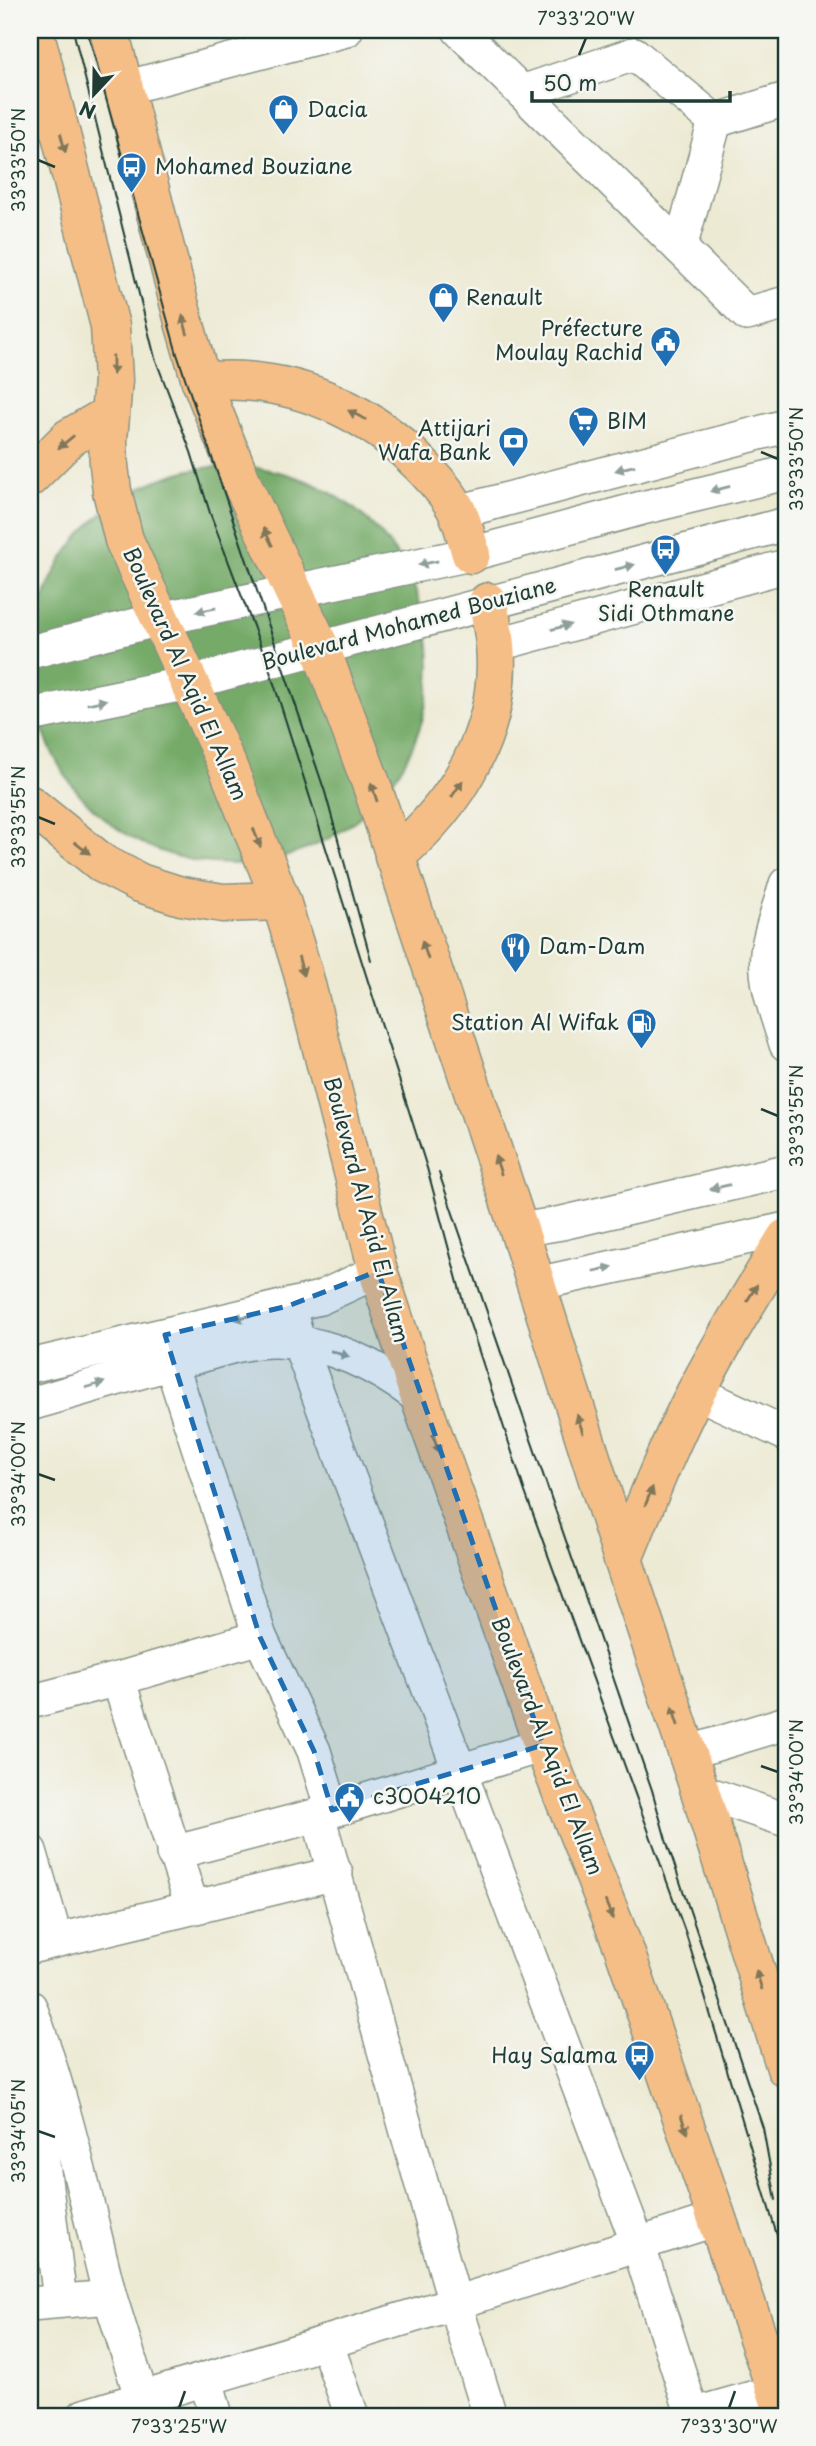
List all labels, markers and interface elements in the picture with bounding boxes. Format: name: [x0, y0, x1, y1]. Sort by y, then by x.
text: 7°33'20"W: [537, 4, 635, 31]
north arrow: [60, 60, 130, 130]
scale bar: [532, 60, 730, 104]
text: 50 m: [543, 66, 597, 98]
place label: Dacia: [307, 92, 368, 124]
shop icon: Dacia: [267, 93, 301, 137]
text: N: [75, 95, 99, 126]
text: 33°33'50"N: [4, 108, 31, 212]
one-way arrow: [58, 133, 69, 155]
place label: Mohamed Bouziane: [155, 149, 353, 181]
bus stop icon: Mohamed Bouziane: [115, 150, 149, 194]
place label: Renault: [466, 280, 543, 312]
shop icon: Renault: [426, 281, 460, 325]
place label: Préfecture Moulay Rachid: [495, 311, 643, 367]
one-way arrow: [179, 314, 190, 336]
public building icon: Préfecture Moulay Rachid: [649, 324, 683, 368]
one-way arrow: [107, 354, 119, 376]
place label: BIM: [607, 404, 647, 436]
supermarket icon: BIM: [567, 405, 601, 449]
text: 33°33'50"N: [782, 407, 809, 511]
one-way arrow: [347, 409, 367, 420]
place label: Attijari Wafa Bank: [378, 411, 491, 467]
bank icon: Attijari Wafa Bank: [497, 424, 531, 468]
one-way arrow: [58, 434, 75, 449]
one-way arrow: [614, 463, 636, 474]
one-way arrow: [709, 484, 731, 495]
one-way arrow: [262, 527, 273, 547]
bus stop icon: Renault Sidi Othmane: [649, 533, 683, 577]
street label: Boulevard Al Aqid El Allam: [116, 541, 257, 805]
one-way arrow: [417, 557, 439, 568]
one-way arrow: [614, 561, 636, 572]
street label: Boulevard Mohamed Bouziane: [258, 567, 559, 677]
place label: Renault Sidi Othmane: [598, 572, 734, 628]
one-way arrow: [195, 604, 217, 615]
one-way arrow: [551, 622, 572, 632]
one-way arrow: [86, 697, 108, 708]
text: 33°33'55"N: [4, 765, 31, 869]
one-way arrow: [450, 780, 463, 799]
one-way arrow: [368, 781, 378, 802]
one-way arrow: [252, 828, 263, 849]
one-way arrow: [73, 841, 91, 855]
place label: Dam-Dam: [539, 929, 645, 961]
restaurant icon: Dam-Dam: [499, 930, 533, 974]
one-way arrow: [419, 939, 430, 960]
one-way arrow: [296, 955, 307, 977]
place label: Station Al Wifak: [451, 1005, 619, 1037]
fuel station icon: Station Al Wifak: [625, 1006, 659, 1050]
text: 33°33'55"N: [782, 1064, 809, 1168]
street label: Boulevard Al Aqid El Allam: [317, 1073, 419, 1346]
one-way arrow: [492, 1155, 503, 1176]
one-way arrow: [709, 1182, 731, 1193]
one-way arrow: [592, 1263, 614, 1274]
one-way arrow: [745, 1284, 758, 1303]
one-way arrow: [233, 1311, 255, 1322]
one-way arrow: [330, 1349, 351, 1359]
one-way arrow: [85, 1379, 106, 1389]
one-way arrow: [575, 1414, 585, 1435]
text: 33°34'00"N: [4, 1421, 31, 1527]
one-way arrow: [431, 1434, 442, 1455]
one-way arrow: [643, 1485, 654, 1506]
street label: Boulevard Al Aqid El Allam: [485, 1612, 613, 1879]
one-way arrow: [669, 1706, 679, 1727]
text: 33°34'00"N: [782, 1719, 809, 1825]
place label: c3004210: [373, 1779, 481, 1811]
public building icon: c3004210: [333, 1780, 367, 1824]
one-way arrow: [603, 1900, 614, 1921]
one-way arrow: [754, 1969, 764, 1990]
place label: Hay Salama: [491, 2038, 618, 2070]
bus stop icon: Hay Salama: [623, 2039, 657, 2083]
text: 33°34'05"N: [4, 2079, 31, 2183]
one-way arrow: [679, 2114, 690, 2135]
text: 7°33'25"W: [131, 2412, 228, 2439]
text: 7°33'30"W: [681, 2412, 778, 2439]

